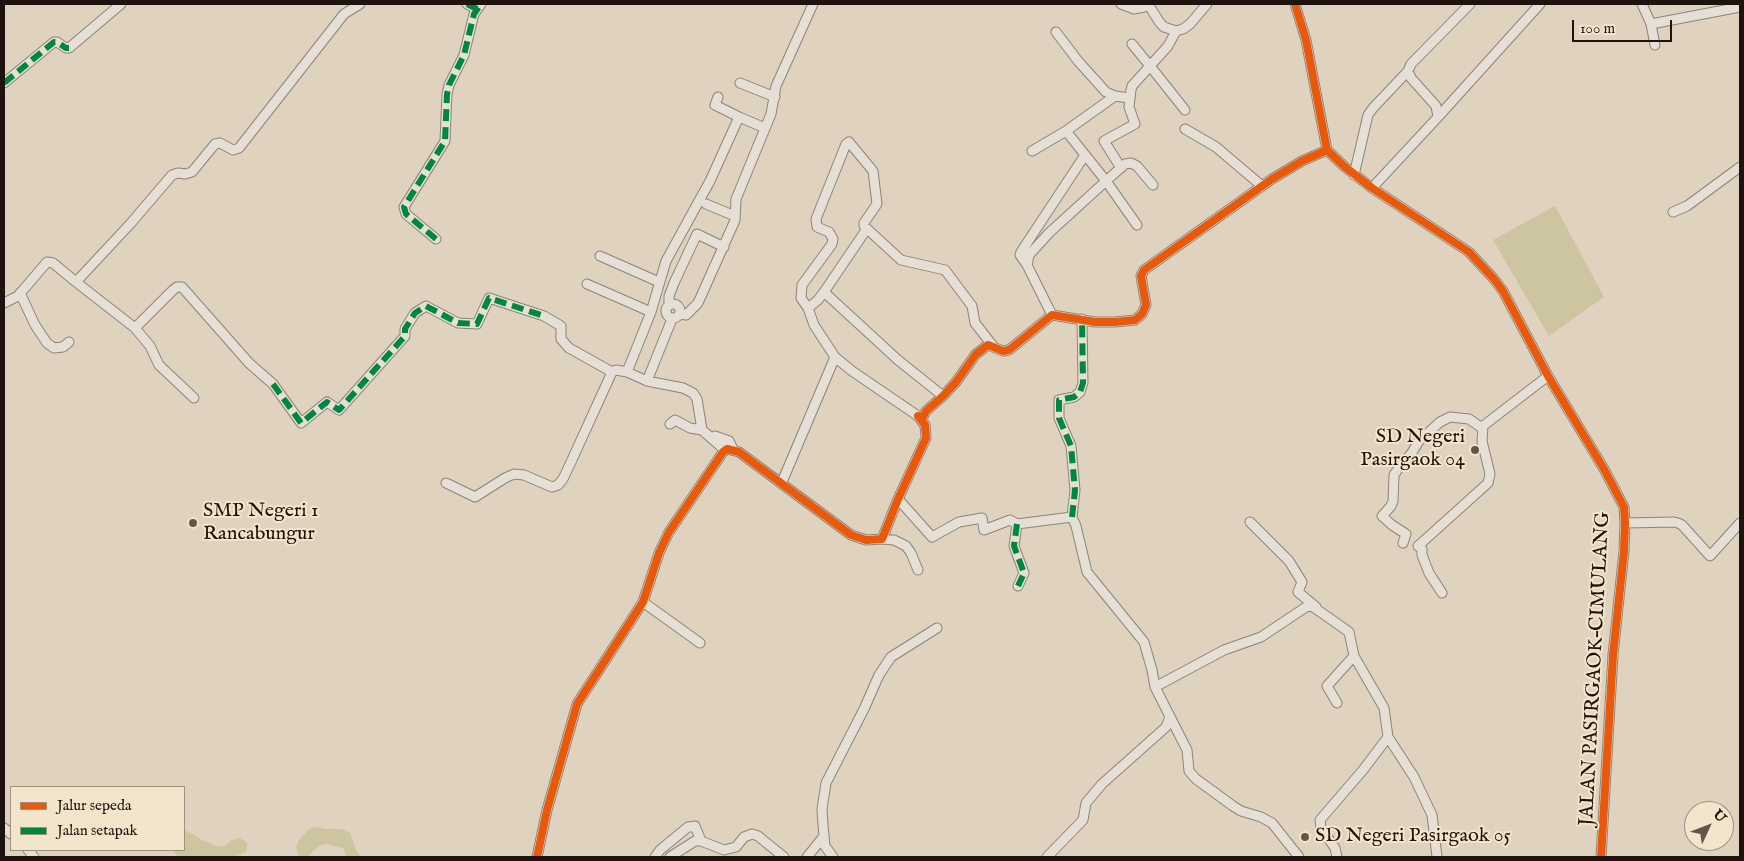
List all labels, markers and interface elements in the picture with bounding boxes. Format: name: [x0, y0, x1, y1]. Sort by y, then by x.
scale bar: [1574, 10, 1674, 42]
text: 100 m: [1580, 19, 1615, 38]
place label: SD Negeri Pasirgaok 04: [1360, 426, 1465, 473]
marker: SD Negeri Pasirgaok 04: [1469, 444, 1481, 456]
place label: SMP Negeri 1 Rancabungur: [203, 500, 318, 547]
street label: JALAN PASIRGAOK–CIMULANG: [1576, 511, 1616, 827]
marker: SMP Negeri 1 Rancabungur: [187, 517, 199, 529]
legend: [10, 786, 185, 851]
text: Jalur sepeda: [57, 796, 131, 815]
north arrow: [1684, 801, 1734, 851]
text: U: [1709, 806, 1730, 827]
text: Jalan setapak: [57, 821, 138, 840]
place label: SD Negeri Pasirgaok 05: [1315, 825, 1511, 849]
marker: SD Negeri Pasirgaok 05: [1299, 831, 1311, 843]

